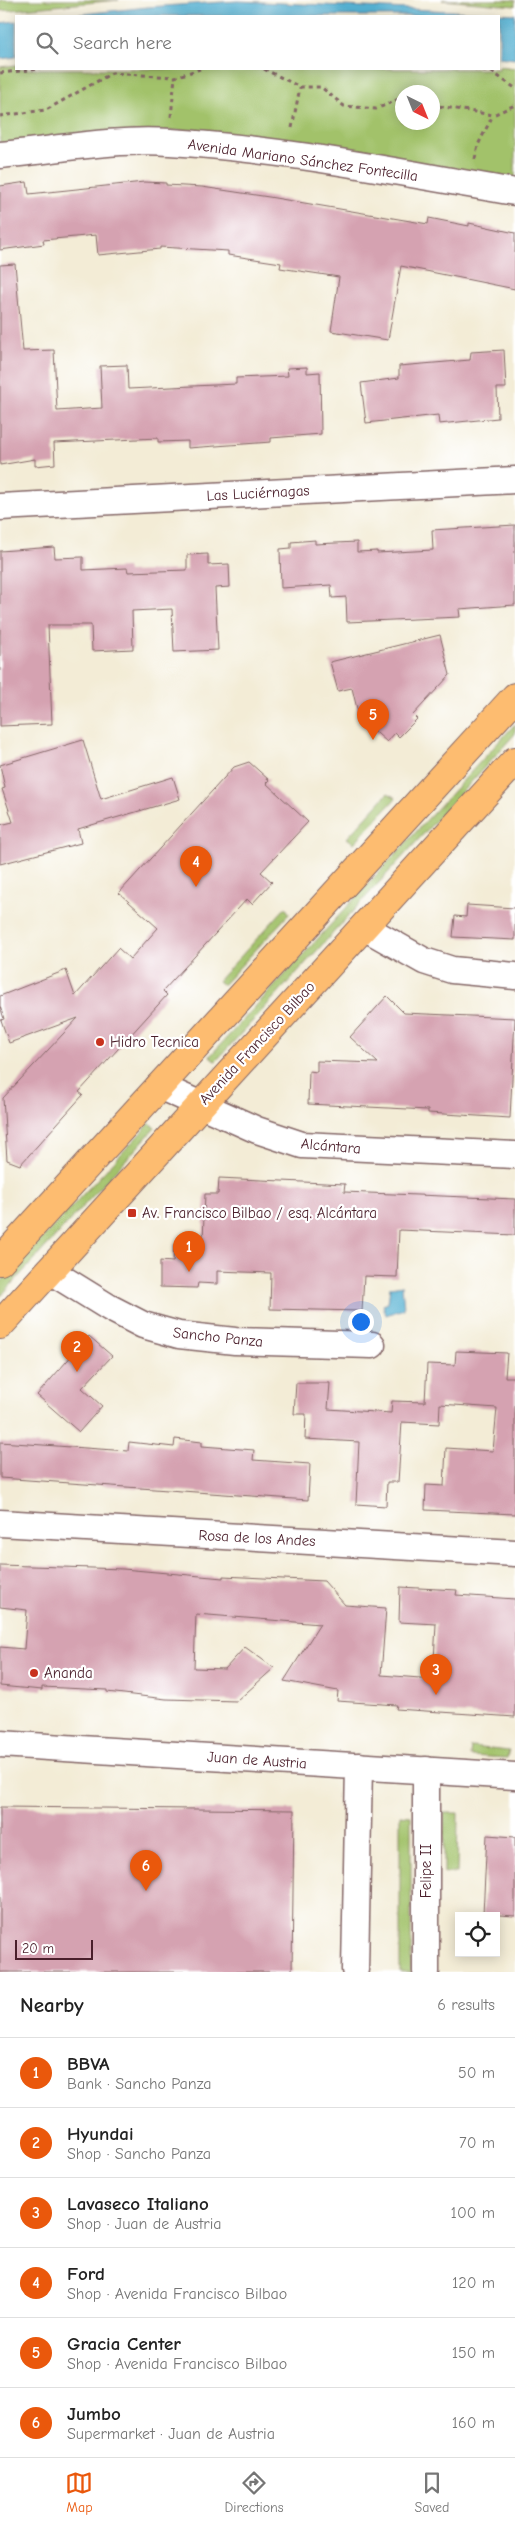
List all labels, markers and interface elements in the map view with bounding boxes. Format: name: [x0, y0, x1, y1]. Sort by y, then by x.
search box: [15, 15, 500, 70]
icon: search: [33, 29, 61, 57]
text: Search here: [73, 32, 172, 54]
north arrow: [395, 85, 440, 130]
street label: Avenida Mariano Sánchez Fontecilla: [187, 135, 419, 185]
street label: Las Luciérnagas: [206, 481, 310, 505]
pin: 5: [357, 699, 389, 740]
pin: 4: [180, 846, 212, 887]
street label: Avenida Francisco Bilbao: [195, 978, 319, 1108]
place label: Hidro Tecnica: [110, 1033, 199, 1051]
marker: Hidro Tecnica: [94, 1036, 106, 1048]
street label: Alcántara: [300, 1134, 362, 1158]
place label: Av. Francisco Bilbao / esq. Alcántara: [142, 1204, 377, 1222]
marker: Av. Francisco Bilbao / esq. Alcántara: [126, 1207, 138, 1219]
pin: 1: [173, 1231, 205, 1272]
your location: [348, 1309, 374, 1335]
street label: Sancho Panza: [172, 1323, 264, 1351]
pin: 2: [61, 1331, 93, 1372]
street label: Rosa de los Andes: [198, 1526, 316, 1550]
pin: 3: [420, 1654, 452, 1695]
place label: Ananda: [44, 1664, 93, 1682]
marker: Ananda: [28, 1667, 40, 1679]
street label: Juan de Austria: [206, 1748, 308, 1772]
street label: Felipe II: [417, 1844, 435, 1898]
pin: 6: [130, 1850, 162, 1891]
map controls: [455, 1912, 500, 1957]
button: locate: [455, 1912, 500, 1957]
scale bar: [15, 1937, 92, 1960]
text: 20 m: [22, 1940, 54, 1957]
text: Nearby: [20, 1993, 84, 2017]
text: 6 results: [437, 1996, 495, 2014]
text: BBVA: [67, 2053, 110, 2075]
text: 1: [33, 2064, 39, 2082]
text: 50 m: [458, 2064, 495, 2082]
text: Bank · Sancho Panza: [67, 2075, 212, 2093]
text: Hyundai: [67, 2123, 134, 2145]
text: 2: [32, 2134, 40, 2152]
text: 70 m: [459, 2134, 495, 2152]
text: Shop · Sancho Panza: [67, 2145, 211, 2163]
text: Lavaseco Italiano: [67, 2193, 209, 2215]
text: 3: [32, 2204, 40, 2222]
text: 100 m: [451, 2204, 495, 2222]
text: Shop · Juan de Austria: [67, 2215, 222, 2233]
text: Ford: [67, 2263, 105, 2285]
text: 4: [32, 2274, 40, 2292]
text: 120 m: [452, 2274, 495, 2292]
text: Shop · Avenida Francisco Bilbao: [67, 2285, 287, 2303]
text: Gracia Center: [67, 2333, 181, 2355]
text: 5: [32, 2344, 40, 2362]
text: 150 m: [452, 2344, 495, 2362]
text: Shop · Avenida Francisco Bilbao: [67, 2355, 287, 2373]
text: Jumbo: [67, 2403, 121, 2425]
text: 6: [32, 2414, 40, 2432]
text: 160 m: [452, 2414, 495, 2432]
text: Supermarket · Juan de Austria: [67, 2425, 275, 2443]
tab: Map: [65, 2469, 93, 2516]
tab: Directions: [224, 2469, 284, 2516]
tab: Saved: [415, 2469, 450, 2516]

